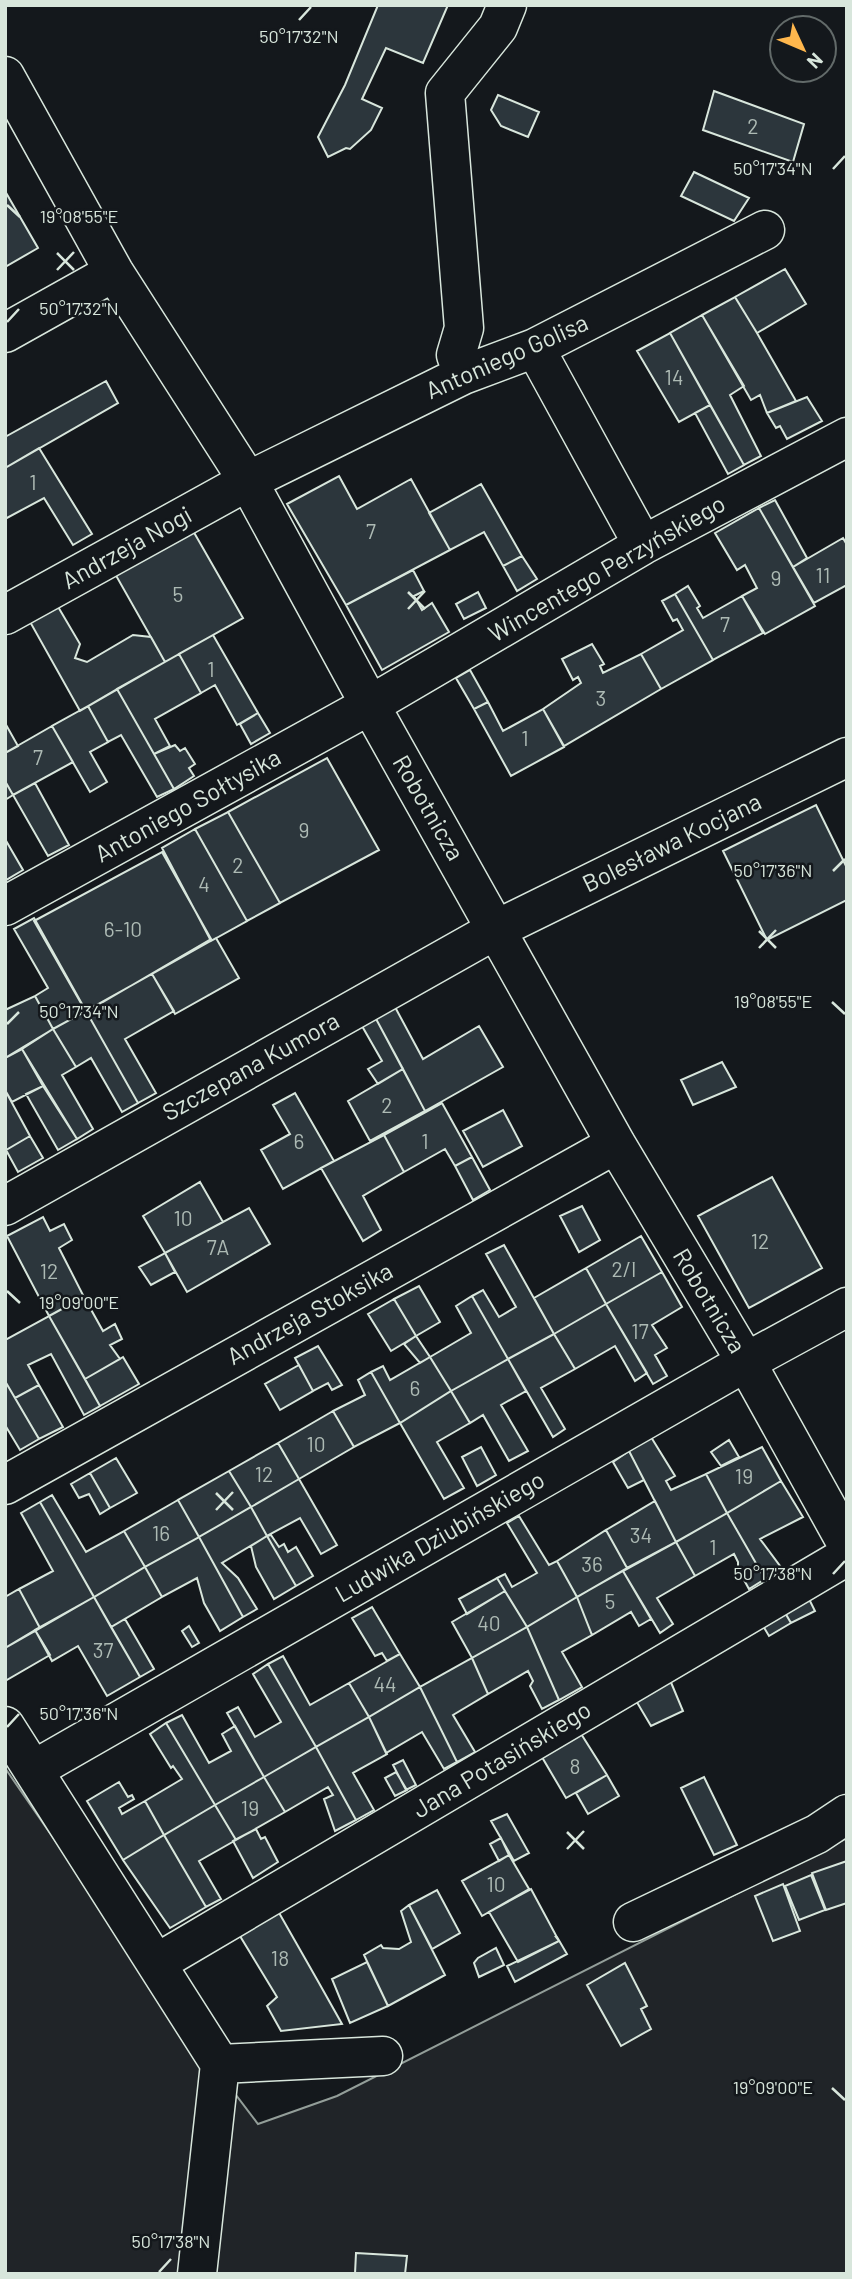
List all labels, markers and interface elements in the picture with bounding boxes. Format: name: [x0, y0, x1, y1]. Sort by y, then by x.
north arrow: [768, 14, 838, 84]
text: 50°17'32"N: [259, 25, 339, 47]
text: N: [803, 49, 828, 74]
house number: 2: [747, 113, 759, 138]
text: 50°17'34"N: [733, 157, 813, 179]
text: 19°08'55"E: [40, 205, 118, 227]
text: 50°17'32"N: [39, 297, 119, 319]
street label: Antoniego Golisa: [421, 307, 592, 404]
house number: 14: [665, 364, 683, 389]
house number: 1: [29, 469, 37, 494]
street label: Wincentego Perzyńskiego: [483, 488, 730, 647]
street label: Andrzeja Nogi: [56, 499, 196, 594]
house number: 7: [366, 518, 376, 543]
house number: 11: [816, 562, 830, 587]
house number: 9: [771, 565, 781, 590]
house number: 5: [173, 581, 183, 606]
house number: 7: [720, 611, 730, 636]
house number: 1: [207, 656, 215, 681]
house number: 3: [596, 685, 606, 710]
house number: 1: [521, 725, 529, 750]
street label: Antoniego Sołtysika: [89, 742, 285, 868]
house number: 7: [33, 744, 43, 769]
street label: Robotnicza: [388, 749, 471, 865]
street label: Bolesława Kocjana: [577, 786, 766, 898]
house number: 9: [299, 817, 309, 842]
house number: 2: [232, 852, 244, 877]
text: 50°17'36"N: [734, 859, 812, 881]
house number: 4: [198, 871, 210, 896]
house number: 6-10: [104, 916, 142, 941]
text: 19°08'55"E: [734, 990, 812, 1012]
text: 50°17'34"N: [39, 1000, 119, 1022]
street label: Szczepana Kumora: [157, 1005, 344, 1126]
house number: 2: [381, 1092, 393, 1117]
house number: 6: [294, 1128, 304, 1153]
house number: 1: [421, 1128, 429, 1153]
house number: 10: [173, 1205, 193, 1230]
house number: 12: [751, 1228, 769, 1253]
house number: 7A: [207, 1234, 230, 1259]
street label: Robotnicza: [668, 1243, 753, 1358]
street label: Andrzeja Stoksika: [221, 1255, 397, 1370]
house number: 2/I: [611, 1256, 637, 1281]
house number: 12: [40, 1258, 58, 1283]
text: 19°09'00"E: [39, 1291, 119, 1313]
house number: 17: [631, 1318, 649, 1343]
house number: 6: [410, 1375, 420, 1400]
house number: 10: [306, 1431, 326, 1456]
house number: 12: [255, 1461, 273, 1486]
house number: 19: [735, 1463, 753, 1488]
street label: Ludwika Dziubińskiego: [329, 1464, 549, 1607]
house number: 16: [152, 1520, 170, 1545]
house number: 34: [630, 1522, 652, 1547]
house number: 1: [709, 1534, 717, 1559]
house number: 36: [581, 1551, 603, 1576]
text: 50°17'38"N: [733, 1562, 813, 1584]
house number: 5: [605, 1588, 615, 1613]
house number: 40: [477, 1610, 501, 1635]
house number: 37: [93, 1637, 113, 1662]
house number: 44: [373, 1671, 397, 1696]
street label: Jana Potasińskiego: [407, 1694, 596, 1823]
text: 50°17'36"N: [40, 1702, 118, 1724]
house number: 8: [570, 1753, 580, 1778]
house number: 19: [241, 1795, 259, 1820]
house number: 10: [486, 1871, 506, 1896]
house number: 18: [271, 1945, 289, 1970]
text: 19°09'00"E: [733, 2076, 813, 2098]
text: 50°17'38"N: [131, 2230, 211, 2252]

